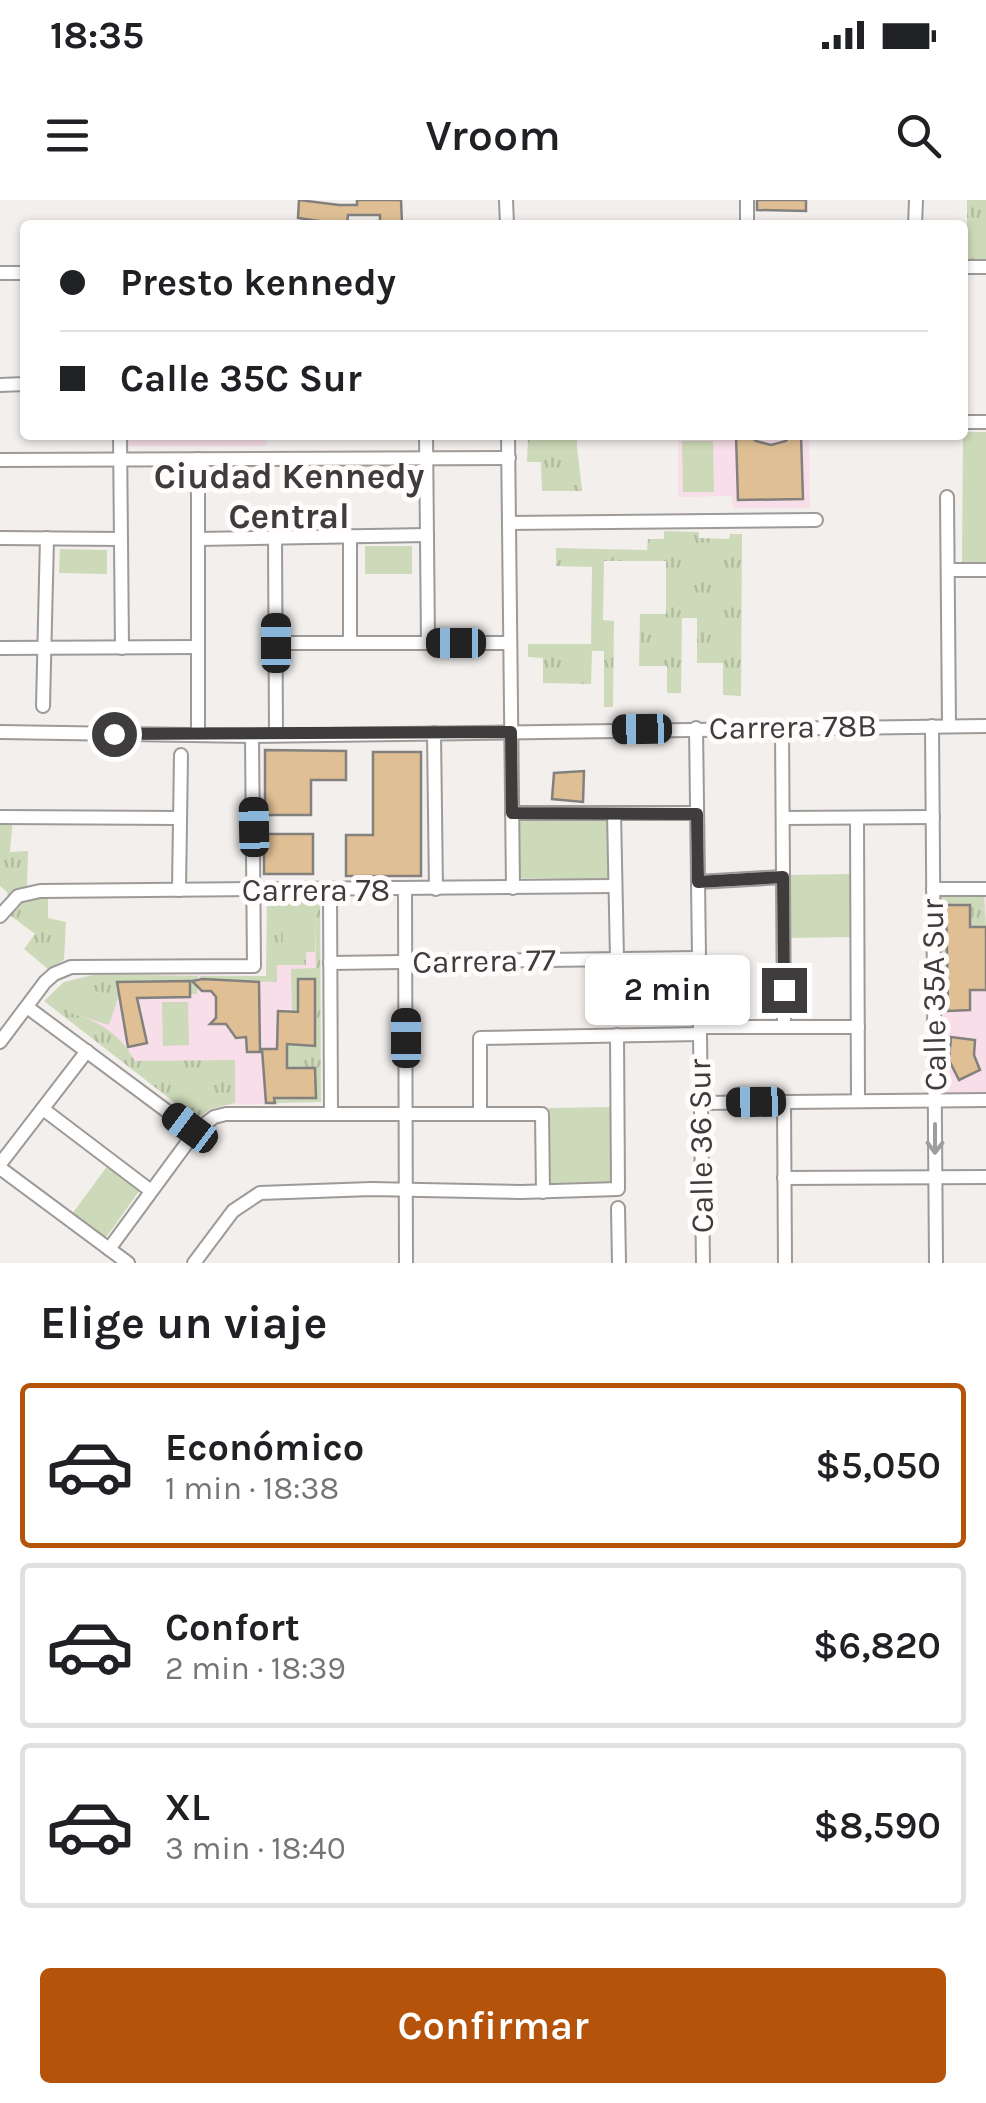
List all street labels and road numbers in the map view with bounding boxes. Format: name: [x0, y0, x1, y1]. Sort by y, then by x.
street label: Carrera 78B: [709, 707, 877, 747]
street label: Carrera 78: [242, 872, 390, 909]
street label: Calle 35A Sur: [914, 898, 954, 1092]
street label: Carrera 77: [412, 941, 556, 981]
street label: Calle 36 Sur: [681, 1058, 721, 1233]

